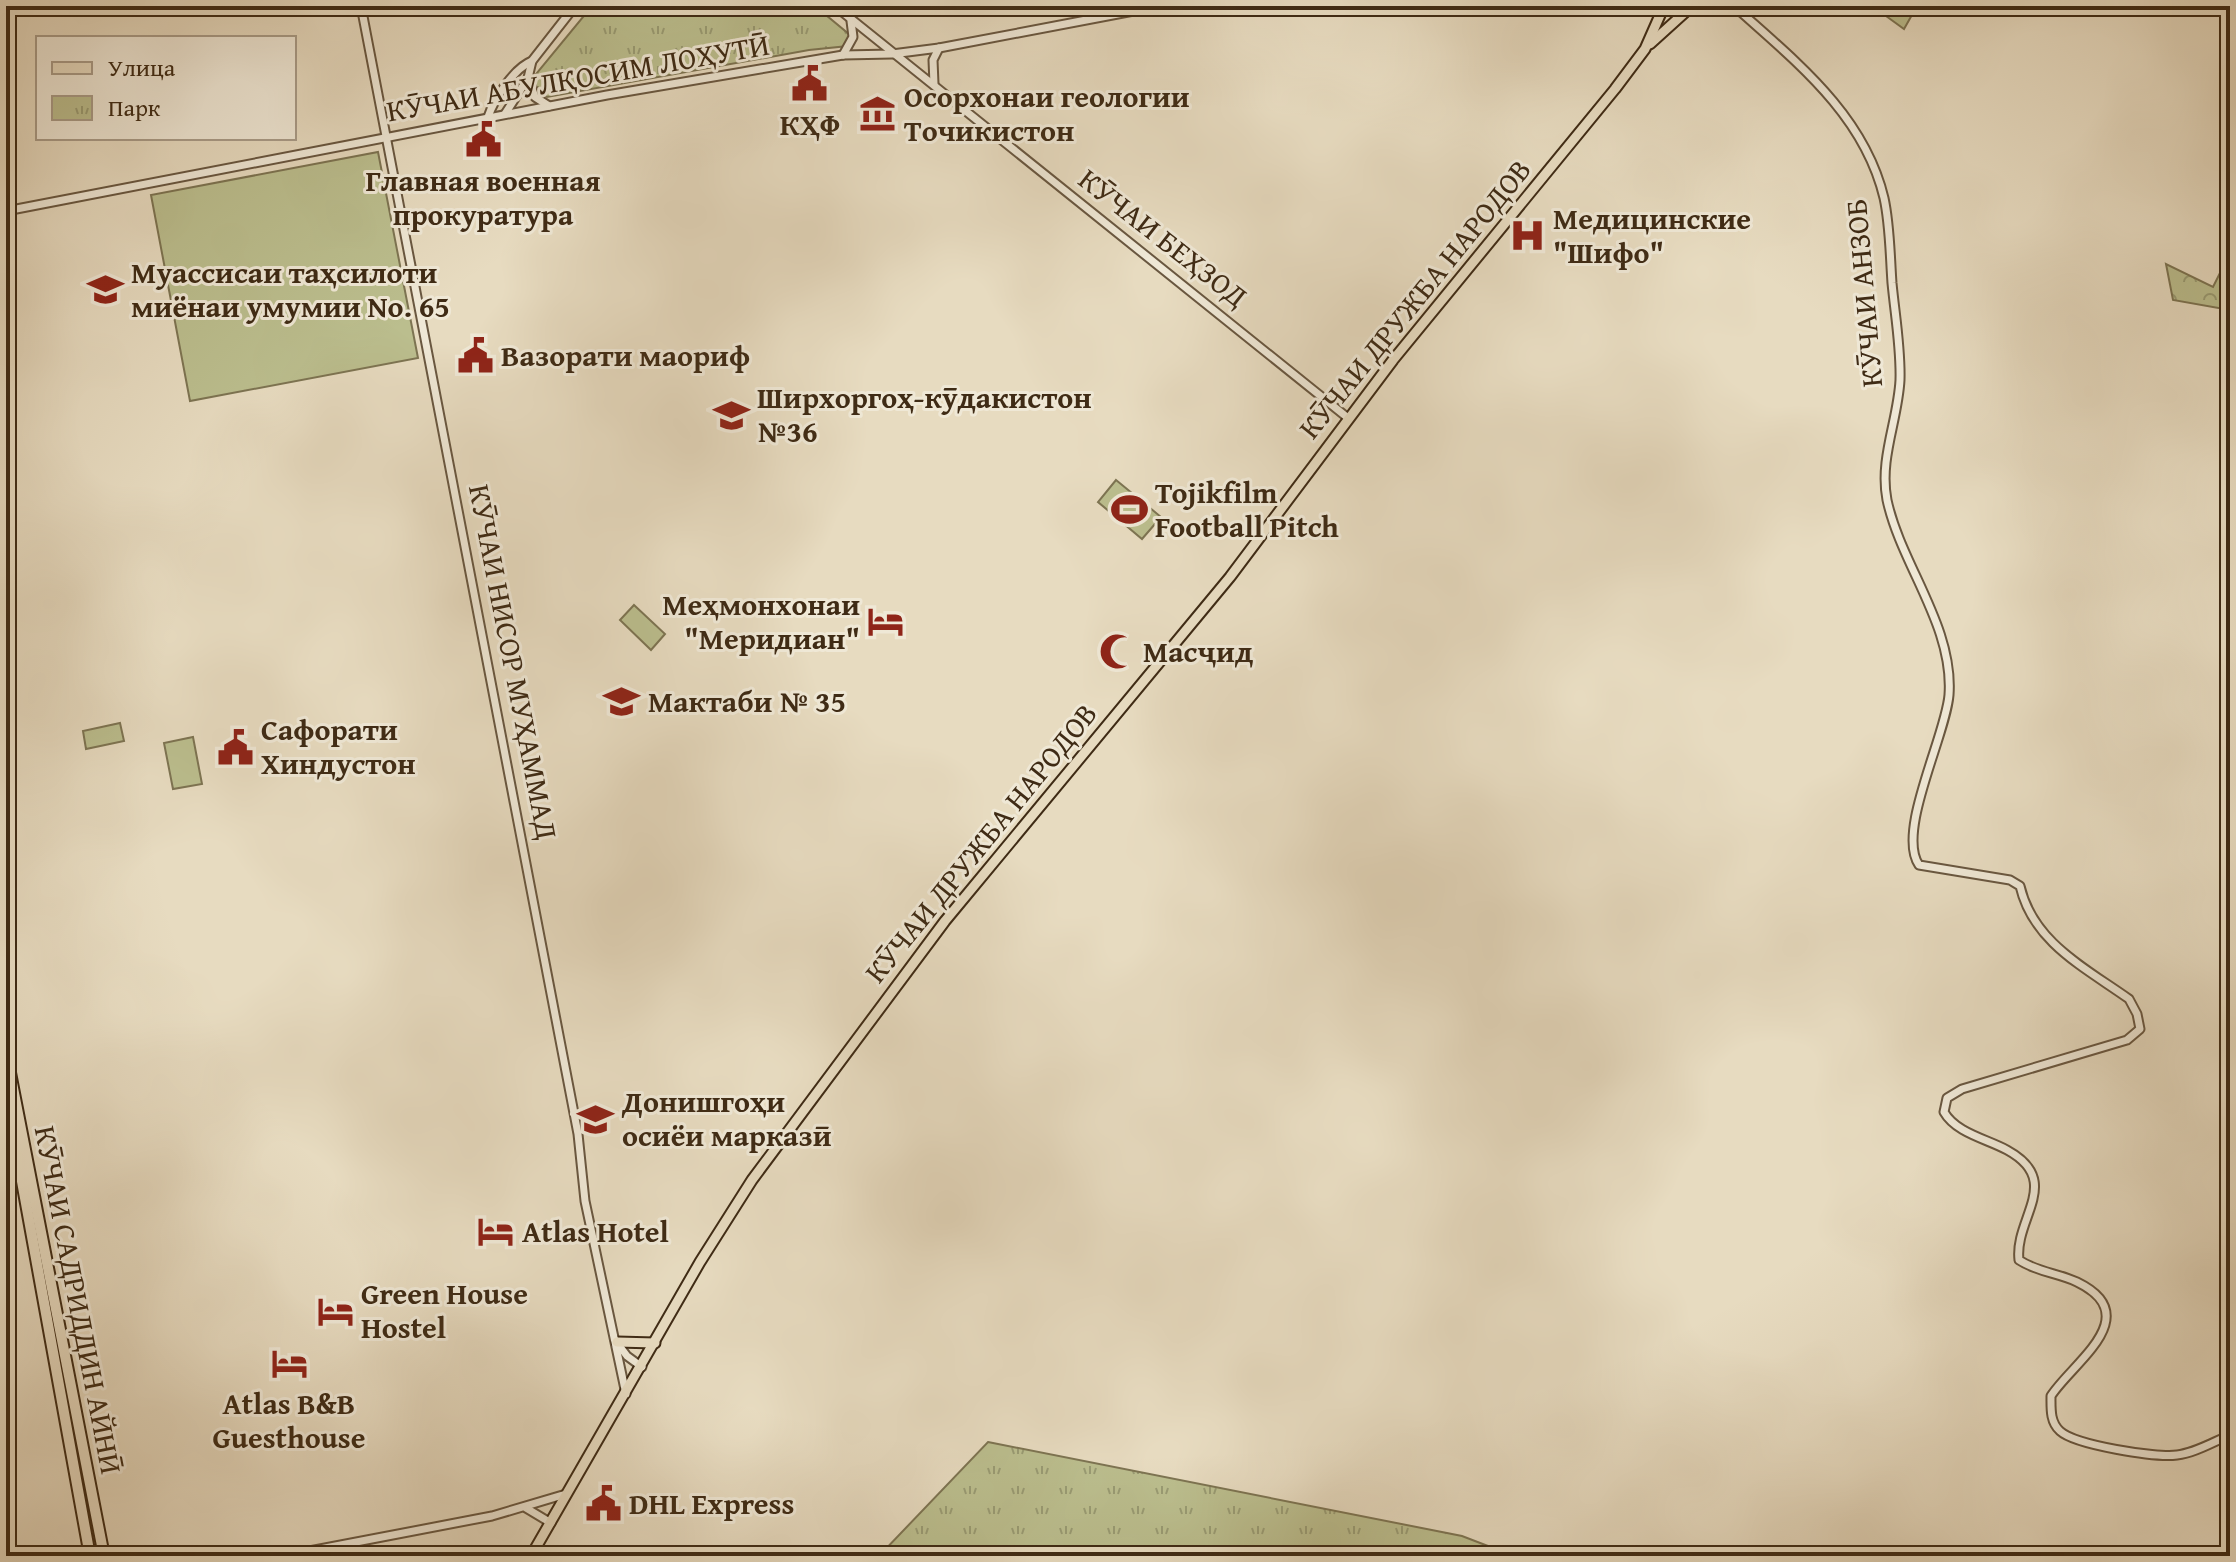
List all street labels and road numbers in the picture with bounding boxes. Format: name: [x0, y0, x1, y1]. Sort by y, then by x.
street label: КӮЧАИ АБУЛҚОСИМ ЛОҲУТӢ: [383, 22, 773, 132]
street label: КӮЧАИ ДРУЖБА НАРОДОВ: [1287, 149, 1541, 448]
street label: КӮЧАИ БЕҲЗОД: [1070, 157, 1258, 317]
street label: КӮЧАИ АНЗОБ: [1833, 197, 1893, 389]
street label: КӮЧАИ НИСОР МУҲАММАД: [458, 481, 570, 843]
street label: КӮЧАИ ДРУЖБА НАРОДОВ: [853, 693, 1107, 992]
street label: КӮЧАИ САДРИДДИН АЙНӢ: [24, 1122, 134, 1478]

